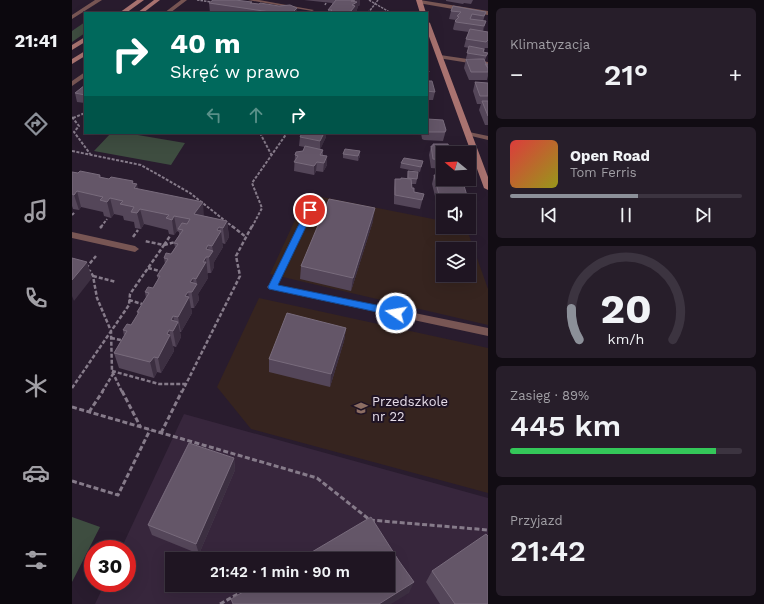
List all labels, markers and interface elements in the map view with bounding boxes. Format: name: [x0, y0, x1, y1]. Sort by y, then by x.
text: 40 m: [170, 27, 240, 60]
icon: right: [104, 28, 156, 80]
text: 21:41: [15, 30, 57, 51]
text: Klimatyzacja: [510, 37, 590, 52]
text: 21°: [604, 57, 648, 92]
text: Skręć w prawo: [170, 61, 300, 82]
text: −: [510, 62, 523, 87]
text: +: [729, 62, 742, 87]
icon: left: [203, 104, 225, 126]
icon: ahead: [245, 104, 267, 126]
icon: right: [287, 104, 309, 126]
icon: directions: [22, 110, 50, 138]
north arrow: [436, 146, 476, 186]
map controls: [436, 146, 476, 282]
text: Open Road: [570, 147, 650, 165]
text: Tom Ferris: [570, 165, 637, 180]
pin: [293, 193, 327, 227]
button: sound: [436, 194, 476, 234]
icon: music: [22, 197, 50, 225]
icon: arrive: [299, 199, 321, 221]
icon: previous: [538, 204, 560, 226]
icon: pause: [615, 204, 637, 226]
icon: next: [692, 204, 714, 226]
button: layers: [436, 242, 476, 282]
icon: phone: [22, 284, 50, 312]
text: 20: [600, 284, 652, 333]
position arrow: [375, 292, 417, 334]
text: km/h: [608, 331, 644, 347]
icon: climate: [22, 372, 50, 400]
text: Zasięg · 89%: [510, 388, 589, 403]
place label: Przedszkole nr 22: [372, 394, 448, 424]
school or university icon: Przedszkole nr 22: [353, 400, 369, 416]
text: 445 km: [510, 408, 621, 443]
icon: car: [22, 459, 50, 487]
text: Przyjazd: [510, 513, 563, 528]
text: 21:42: [510, 533, 586, 568]
speed limit sign: 30: [84, 540, 136, 592]
icon: filters: [22, 546, 50, 574]
text: 21:42 · 1 min · 90 m: [210, 563, 350, 581]

